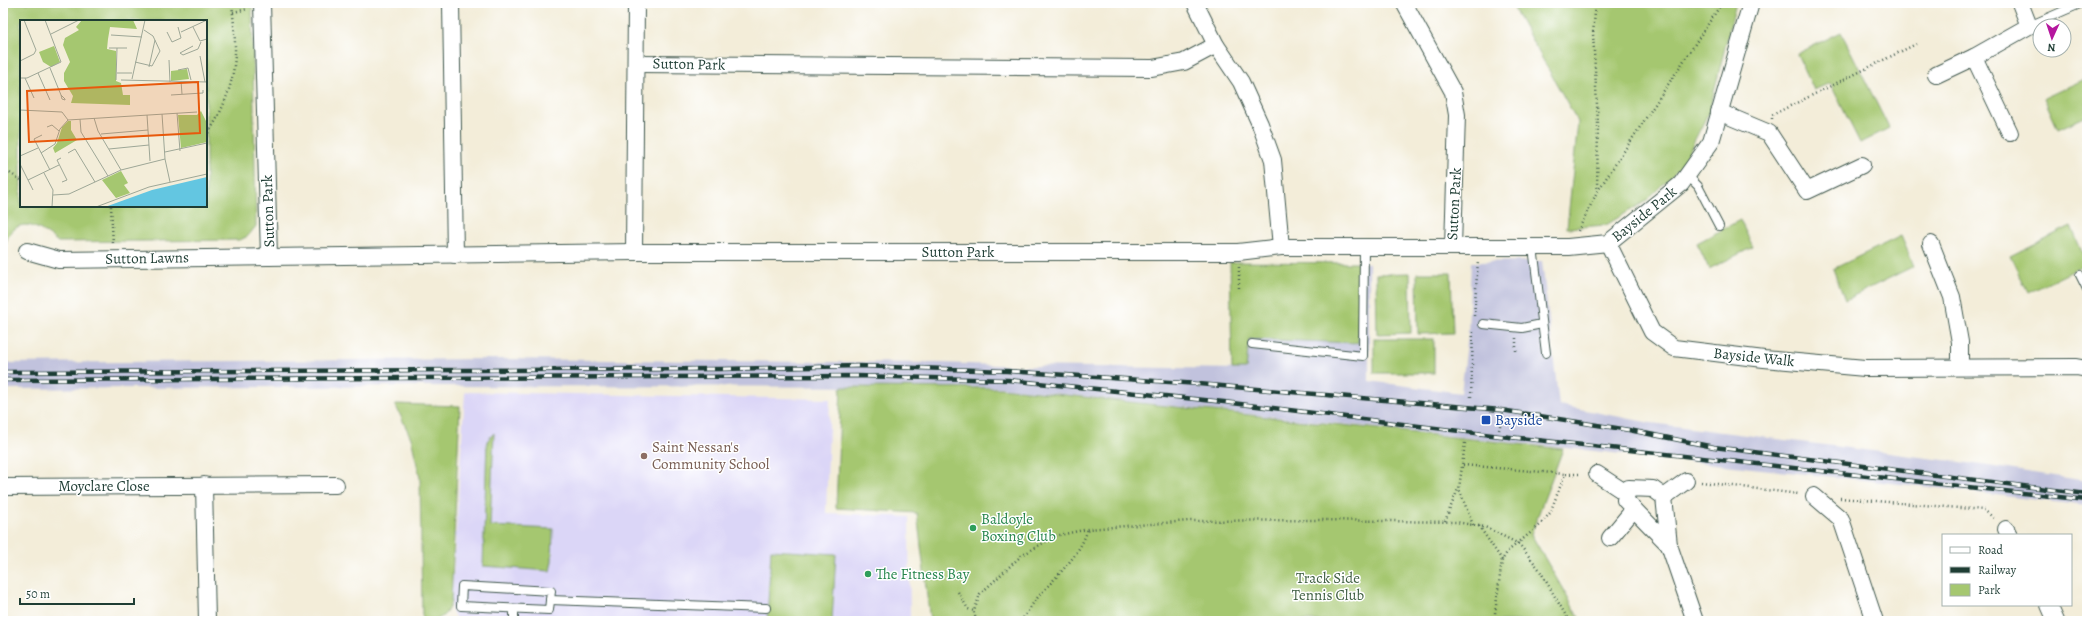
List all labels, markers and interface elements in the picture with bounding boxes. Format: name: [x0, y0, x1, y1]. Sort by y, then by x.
north arrow: [2032, 18, 2072, 58]
inset map: [20, 20, 207, 207]
text: N: [2047, 40, 2056, 55]
street label: Sutton Park: [652, 53, 726, 75]
street label: Sutton Park: [1442, 167, 1466, 241]
street label: Sutton Park: [257, 174, 279, 248]
street label: Bayside Park: [1607, 181, 1681, 246]
street label: Sutton Park: [922, 242, 995, 262]
street label: Sutton Lawns: [105, 247, 189, 269]
street label: Bayside Walk: [1713, 343, 1796, 371]
place label: Bayside: [1495, 410, 1543, 430]
marker: Bayside: [1480, 414, 1492, 426]
place label: Saint Nessan's Community School: [652, 437, 770, 474]
marker: Saint Nessan's Community School: [639, 451, 649, 461]
street label: Moyclare Close: [58, 476, 150, 496]
place label: Baldoyle Boxing Club: [981, 509, 1056, 546]
marker: Baldoyle Boxing Club: [968, 523, 978, 533]
legend: [1942, 534, 2072, 606]
text: Road: [1978, 542, 2004, 558]
text: Railway: [1978, 562, 2017, 578]
place label: The Fitness Bay: [876, 564, 970, 584]
park label: Track Side Tennis Club: [1292, 568, 1365, 605]
marker: The Fitness Bay: [863, 569, 873, 579]
scale bar: [20, 580, 134, 606]
text: Park: [1978, 582, 2001, 598]
text: 50 m: [26, 586, 50, 602]

